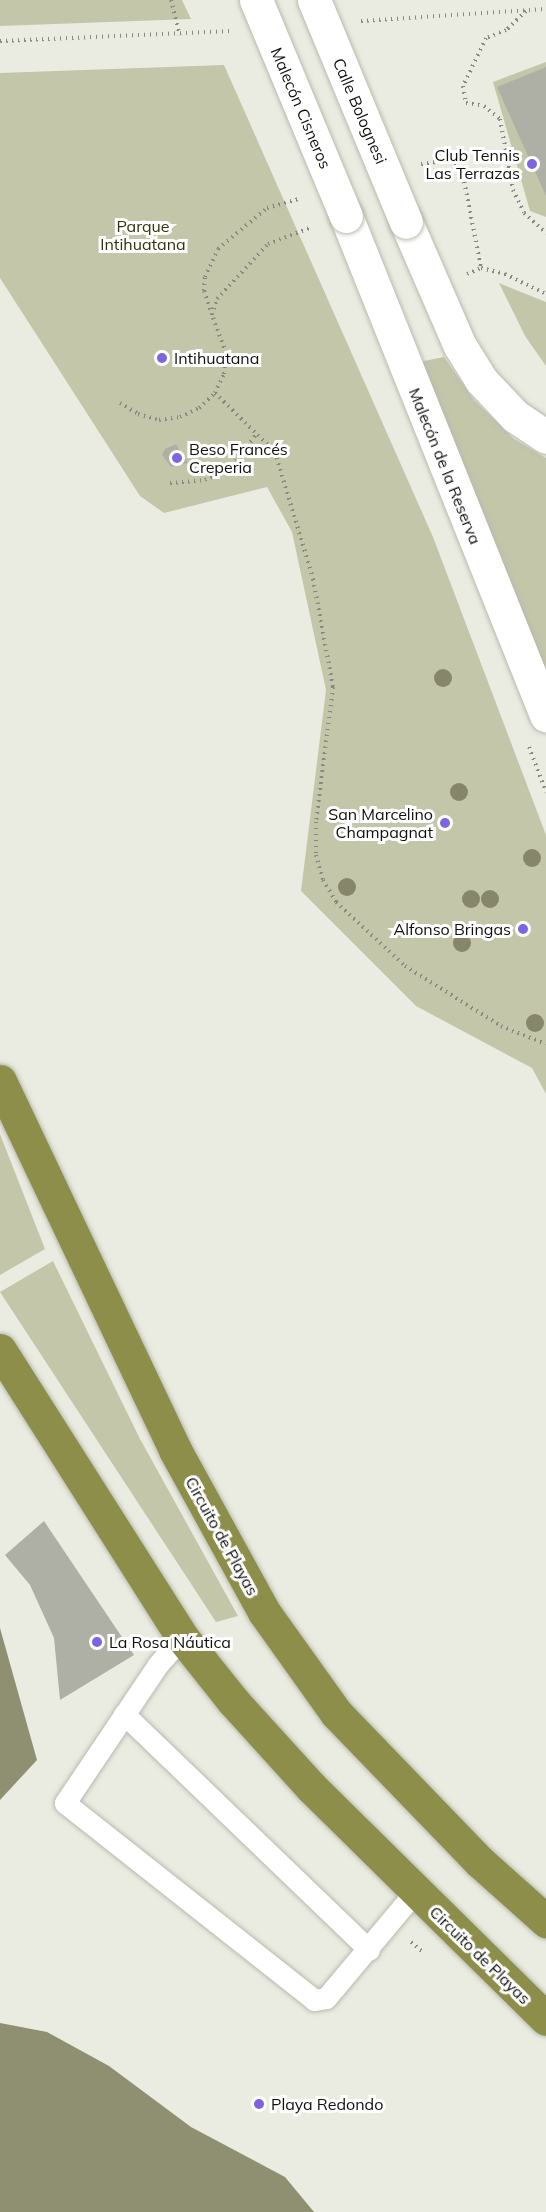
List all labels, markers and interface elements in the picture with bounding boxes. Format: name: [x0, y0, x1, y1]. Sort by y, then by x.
street label: Malecón Cisneros: [267, 44, 335, 172]
street label: Calle Bolognesi: [329, 55, 391, 167]
place label: Club Tennis Las Terrazas: [426, 145, 520, 183]
marker: Club Tennis Las Terrazas: [525, 157, 539, 171]
park label: Parque Intihuatana: [100, 216, 186, 254]
place label: Intihuatana: [174, 348, 259, 368]
marker: Intihuatana: [155, 351, 169, 365]
street label: Malecón de la Reserva: [405, 385, 485, 547]
place label: Beso Francés Creperia: [189, 439, 288, 477]
marker: Beso Francés Creperia: [170, 451, 184, 465]
place label: San Marcelino Champagnat: [328, 804, 433, 842]
marker: San Marcelino Champagnat: [438, 816, 452, 830]
place label: Alfonso Bringas: [393, 919, 511, 939]
marker: Alfonso Bringas: [516, 922, 530, 936]
street label: Circuito de Playas: [182, 1473, 262, 1599]
place label: La Rosa Náutica: [109, 1632, 231, 1652]
marker: La Rosa Náutica: [90, 1635, 104, 1649]
street label: Circuito de Playas: [426, 1902, 534, 2008]
place label: Playa Redondo: [271, 2094, 383, 2114]
marker: Playa Redondo: [252, 2097, 266, 2111]

